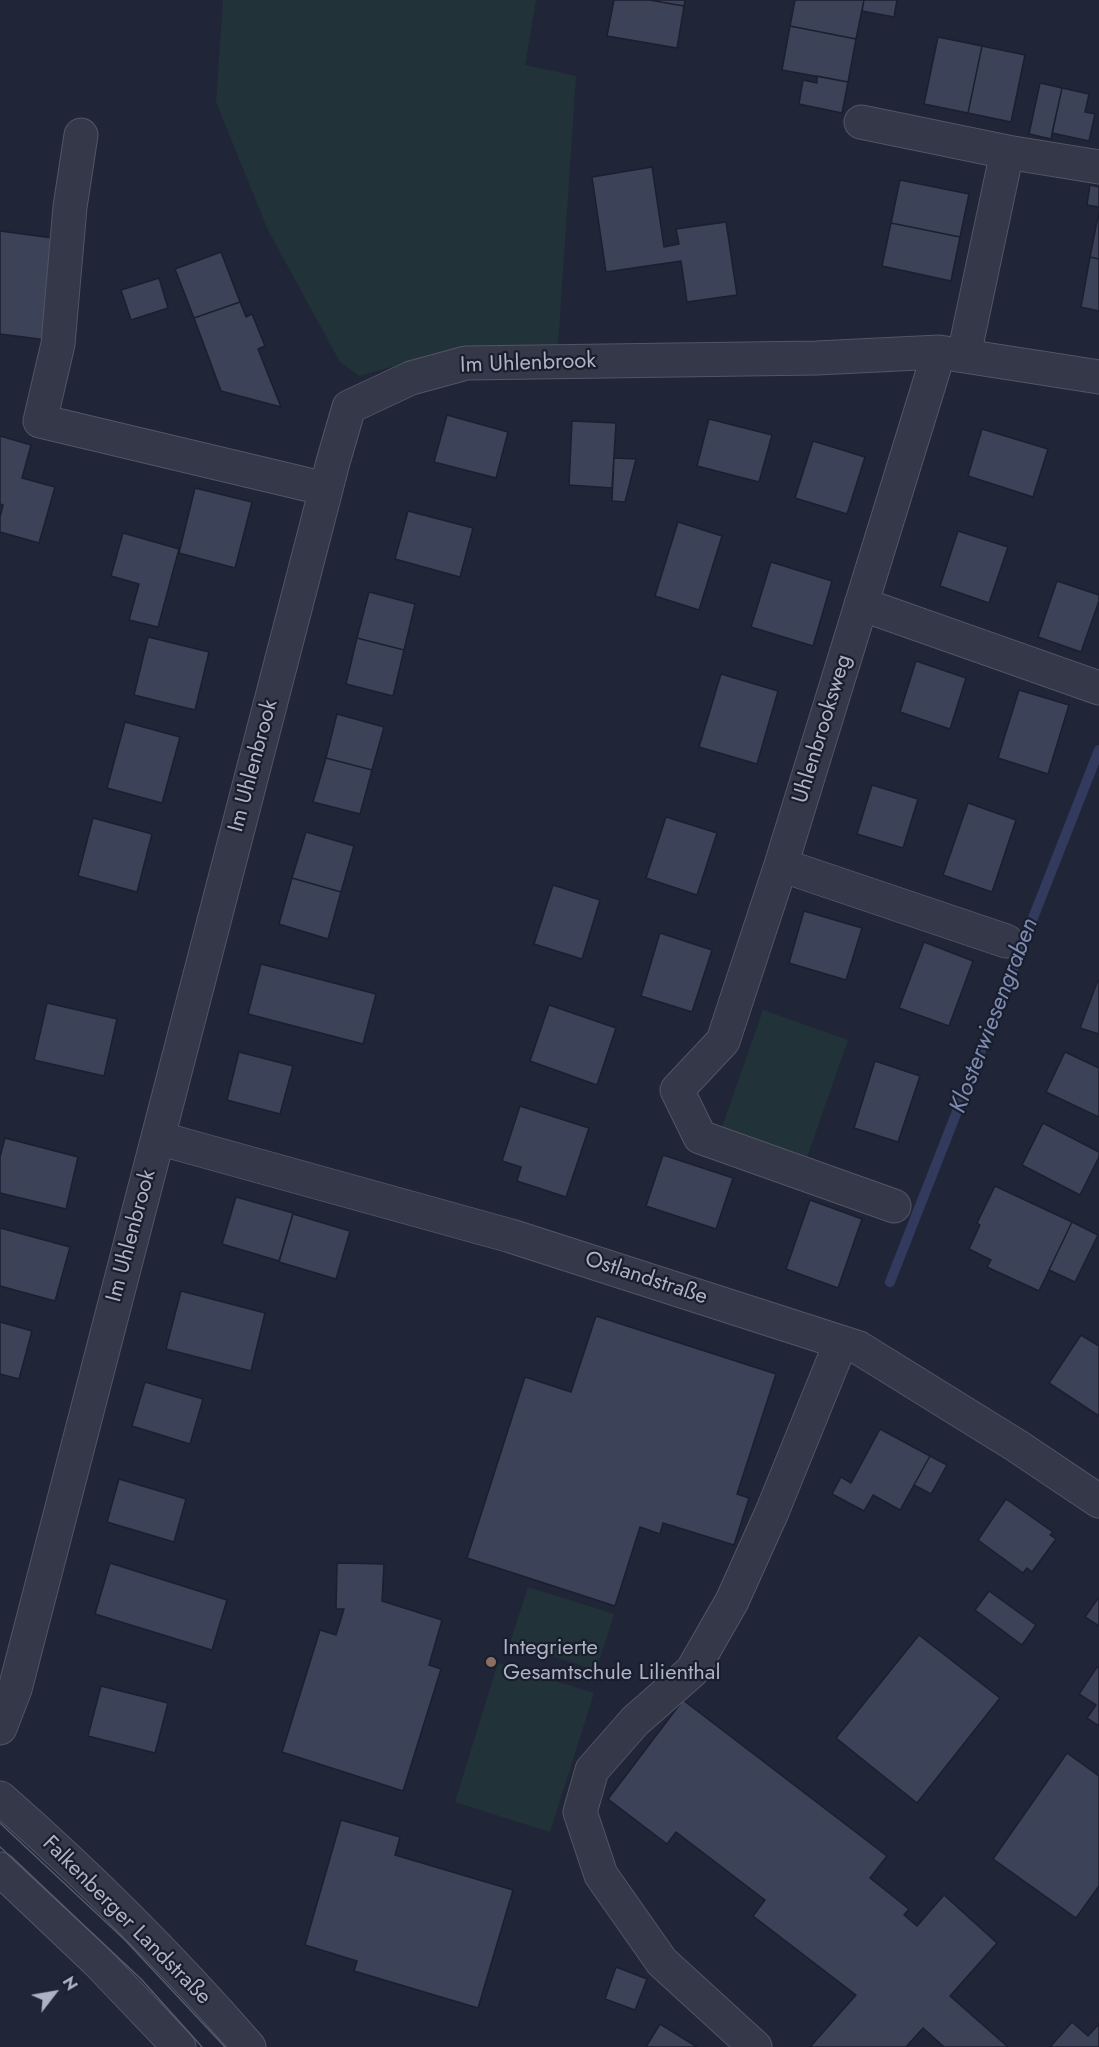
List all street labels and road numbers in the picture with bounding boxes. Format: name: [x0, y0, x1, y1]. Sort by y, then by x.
street label: Im Uhlenbrook: [460, 348, 596, 380]
street label: Uhlenbrooksweg: [788, 652, 858, 806]
street label: Im Uhlenbrook: [224, 697, 284, 835]
street label: Im Uhlenbrook: [102, 1167, 162, 1305]
street label: Ostlandstraße: [581, 1247, 711, 1311]
street label: Falkenberger Landstraße: [36, 1831, 216, 2011]

